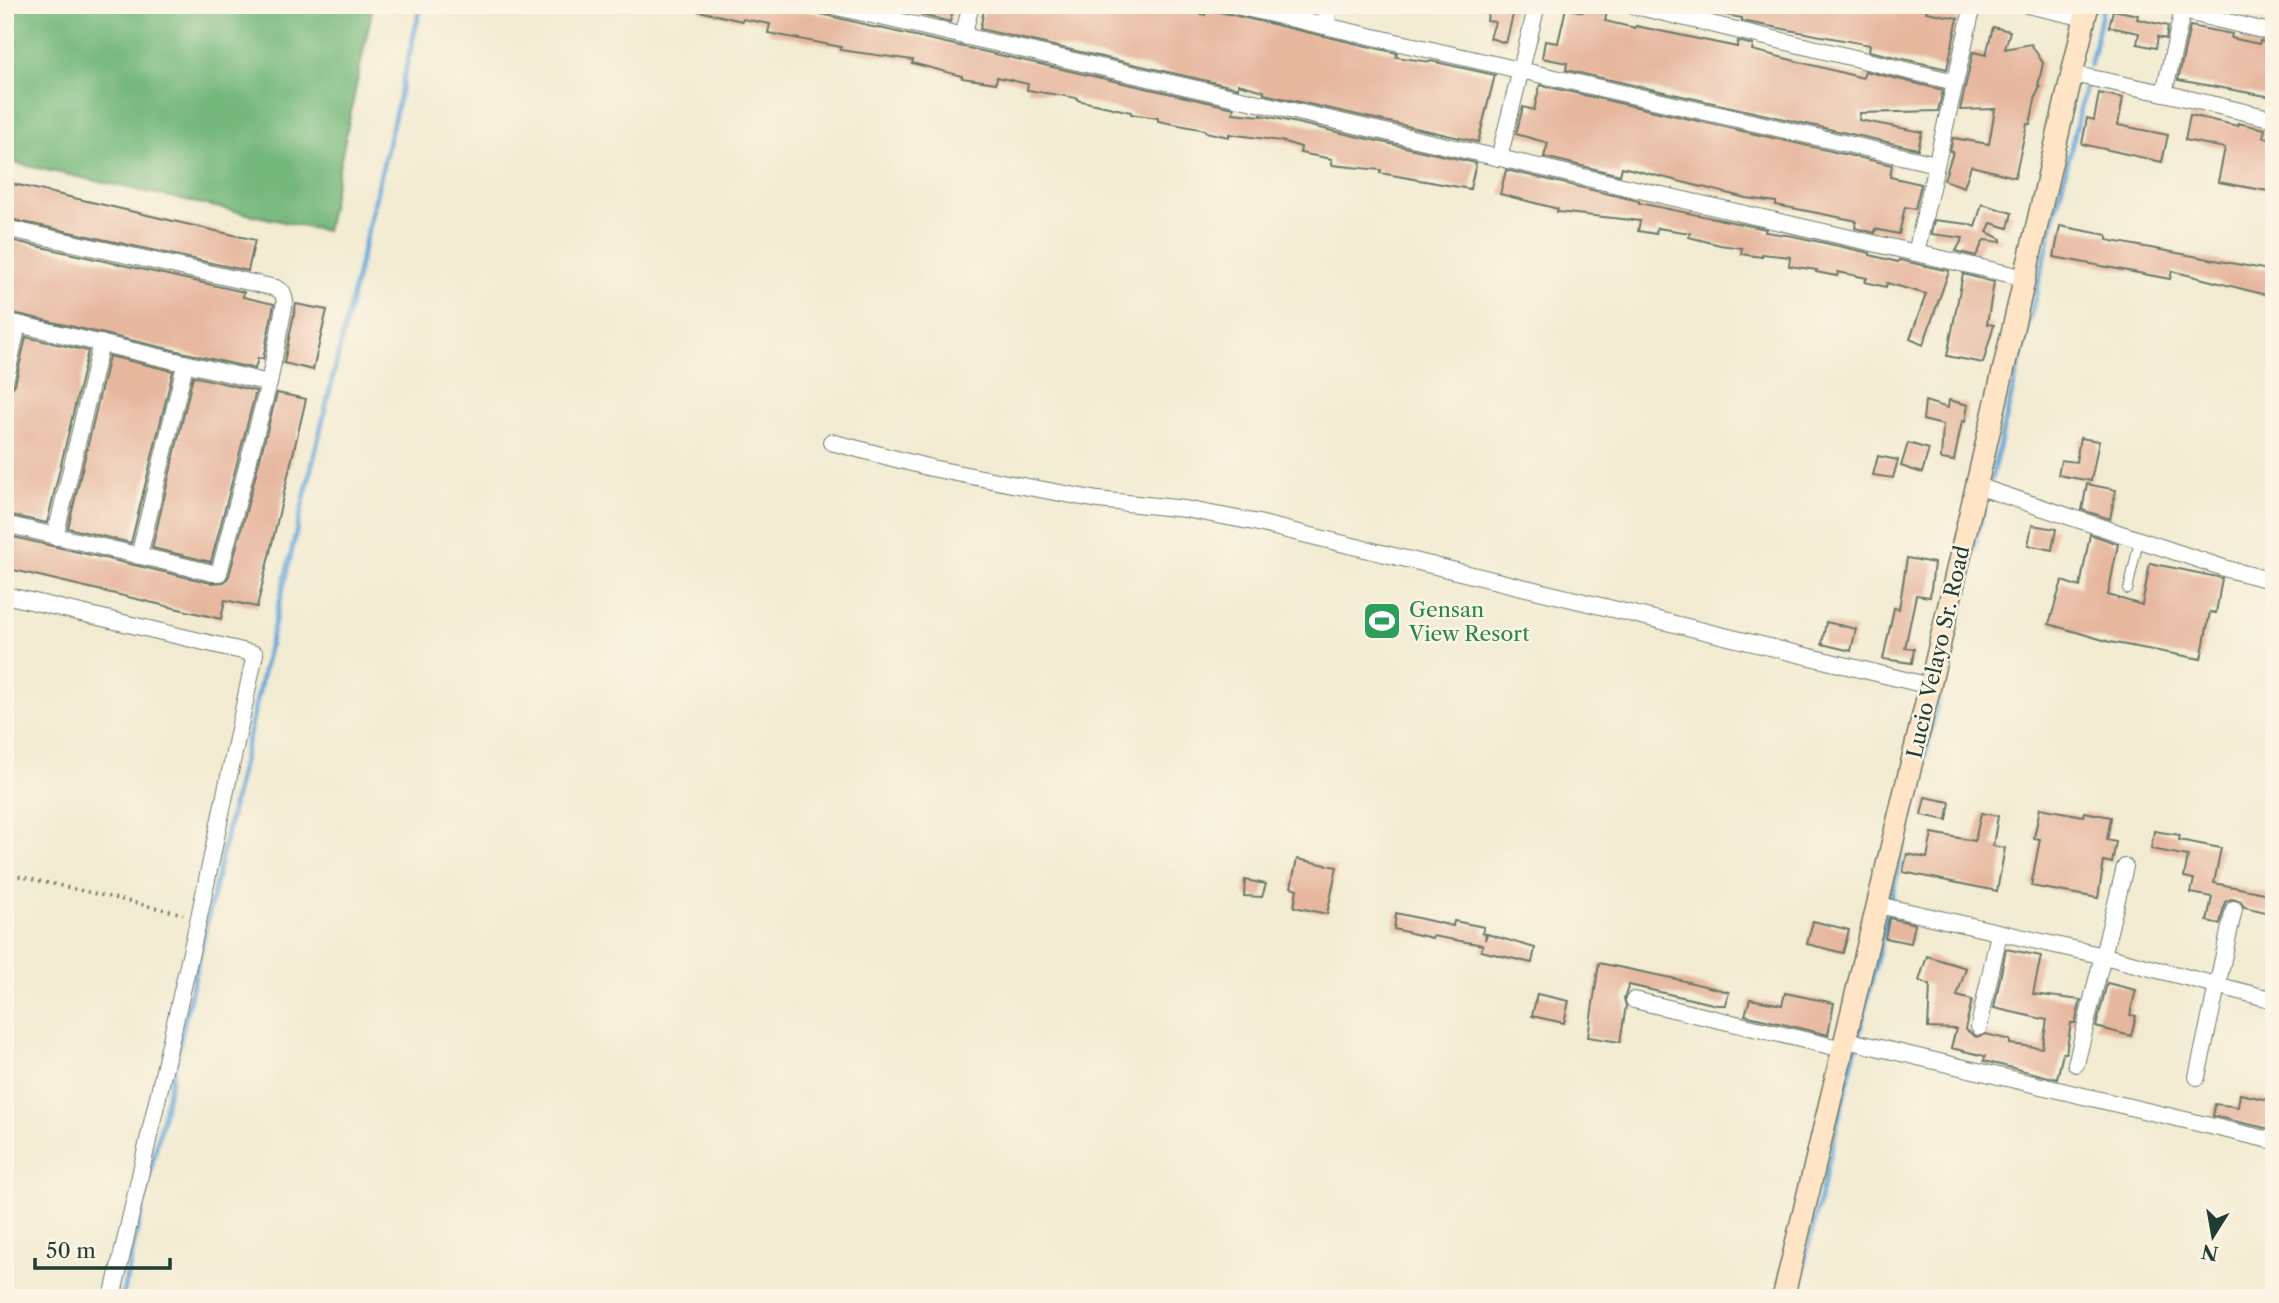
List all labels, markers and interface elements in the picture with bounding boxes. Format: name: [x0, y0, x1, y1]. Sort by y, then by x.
street label: Lucio Velayo Sr. Road: [1901, 543, 1975, 761]
place label: Gensan View Resort: [1408, 597, 1530, 646]
sports icon: Gensan View Resort: [1361, 600, 1403, 642]
north arrow: [2178, 1202, 2248, 1272]
scale bar: [35, 1226, 170, 1270]
text: 50 m: [46, 1238, 96, 1263]
text: N: [2200, 1239, 2220, 1265]

